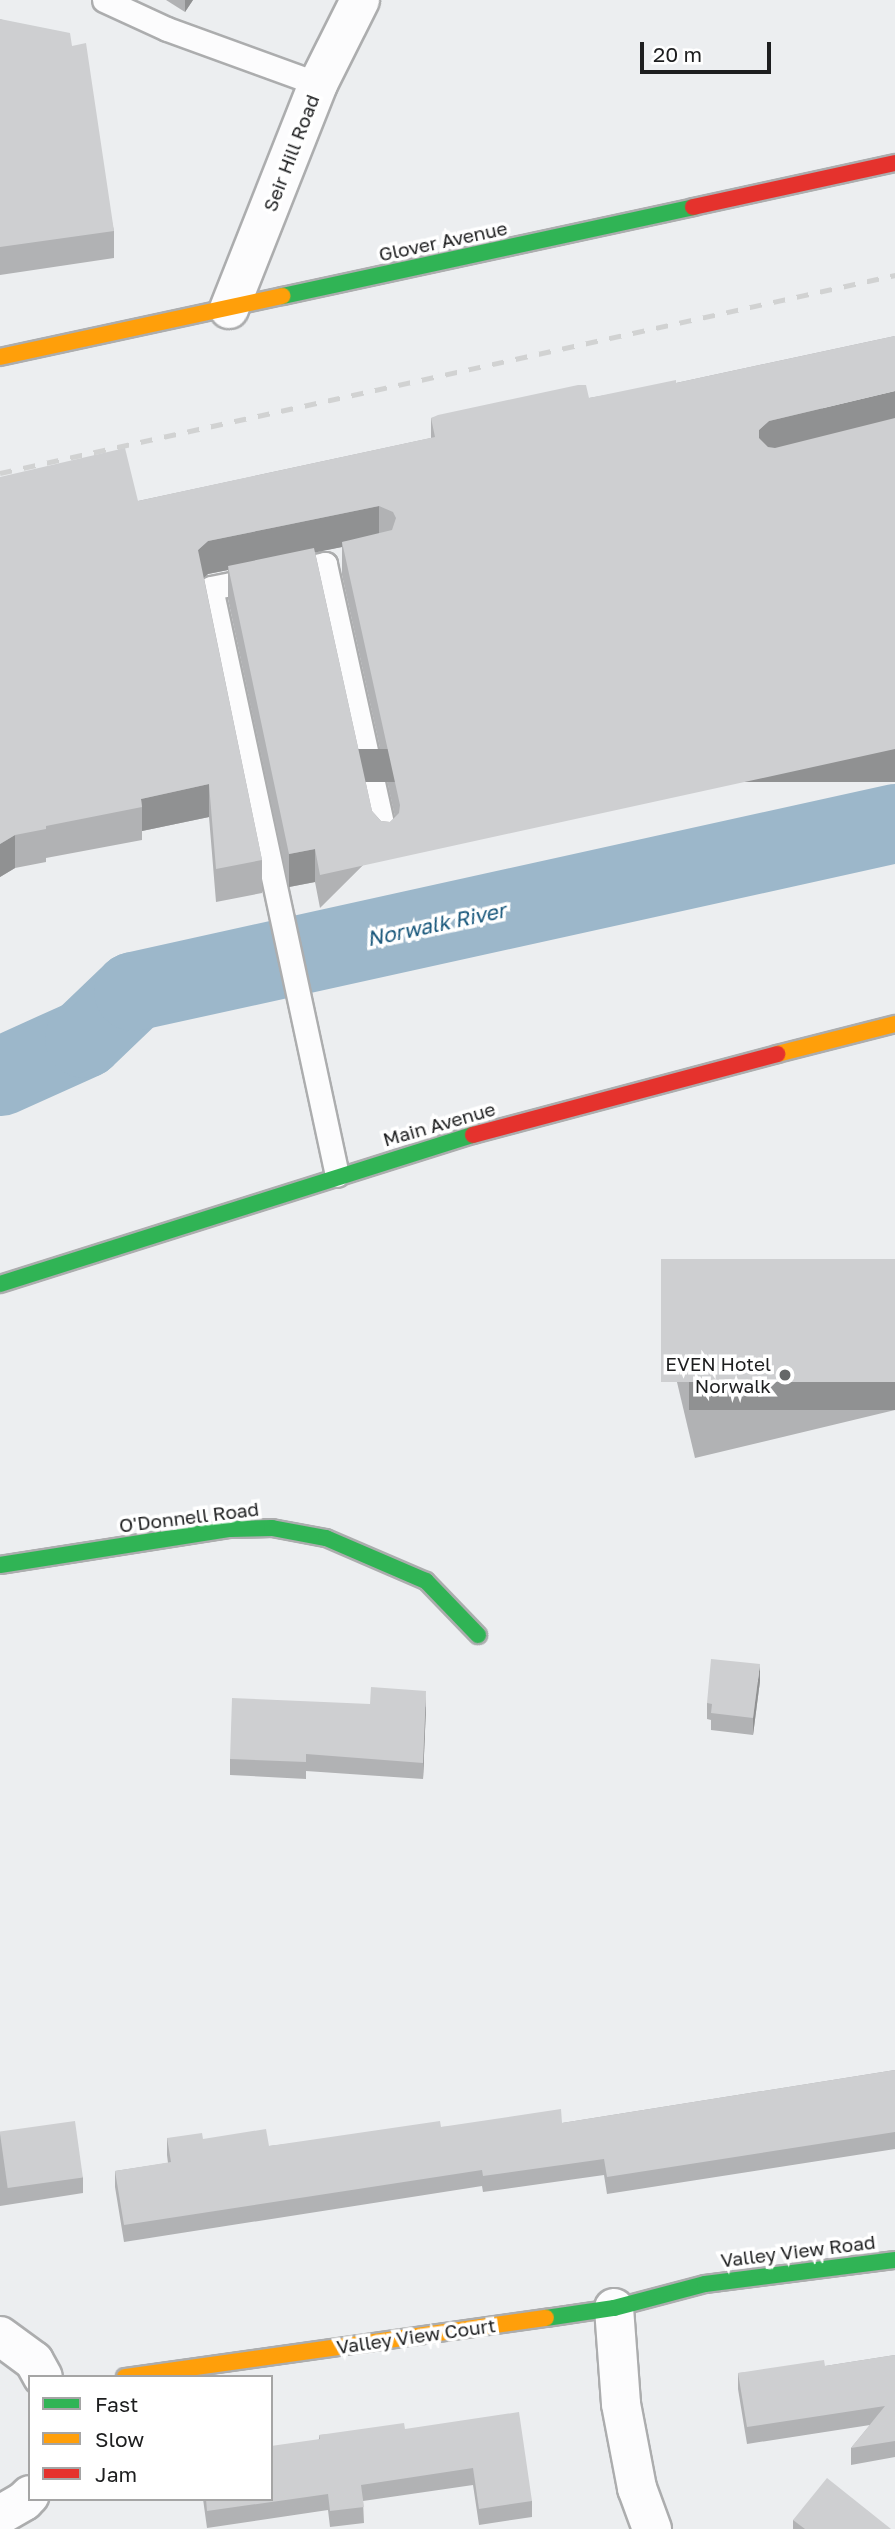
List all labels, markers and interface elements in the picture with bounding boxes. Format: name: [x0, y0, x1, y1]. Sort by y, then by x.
scale bar: [643, 28, 774, 72]
text: 20 m: [653, 41, 702, 67]
street label: Seir Hill Road: [258, 91, 324, 215]
street label: Glover Avenue: [377, 216, 509, 266]
water label: Norwalk River: [364, 897, 508, 951]
street label: Main Avenue: [380, 1097, 498, 1151]
place label: EVEN Hotel Norwalk: [665, 1353, 771, 1397]
marker: EVEN Hotel Norwalk: [777, 1367, 793, 1383]
street label: O'Donnell Road: [118, 1497, 260, 1537]
street label: Valley View Road: [719, 2230, 877, 2272]
street label: Valley View Court: [335, 2314, 497, 2358]
legend: [28, 2375, 273, 2501]
text: Fast: [95, 2391, 138, 2417]
text: Slow: [95, 2426, 144, 2452]
text: Jam: [95, 2461, 137, 2487]

